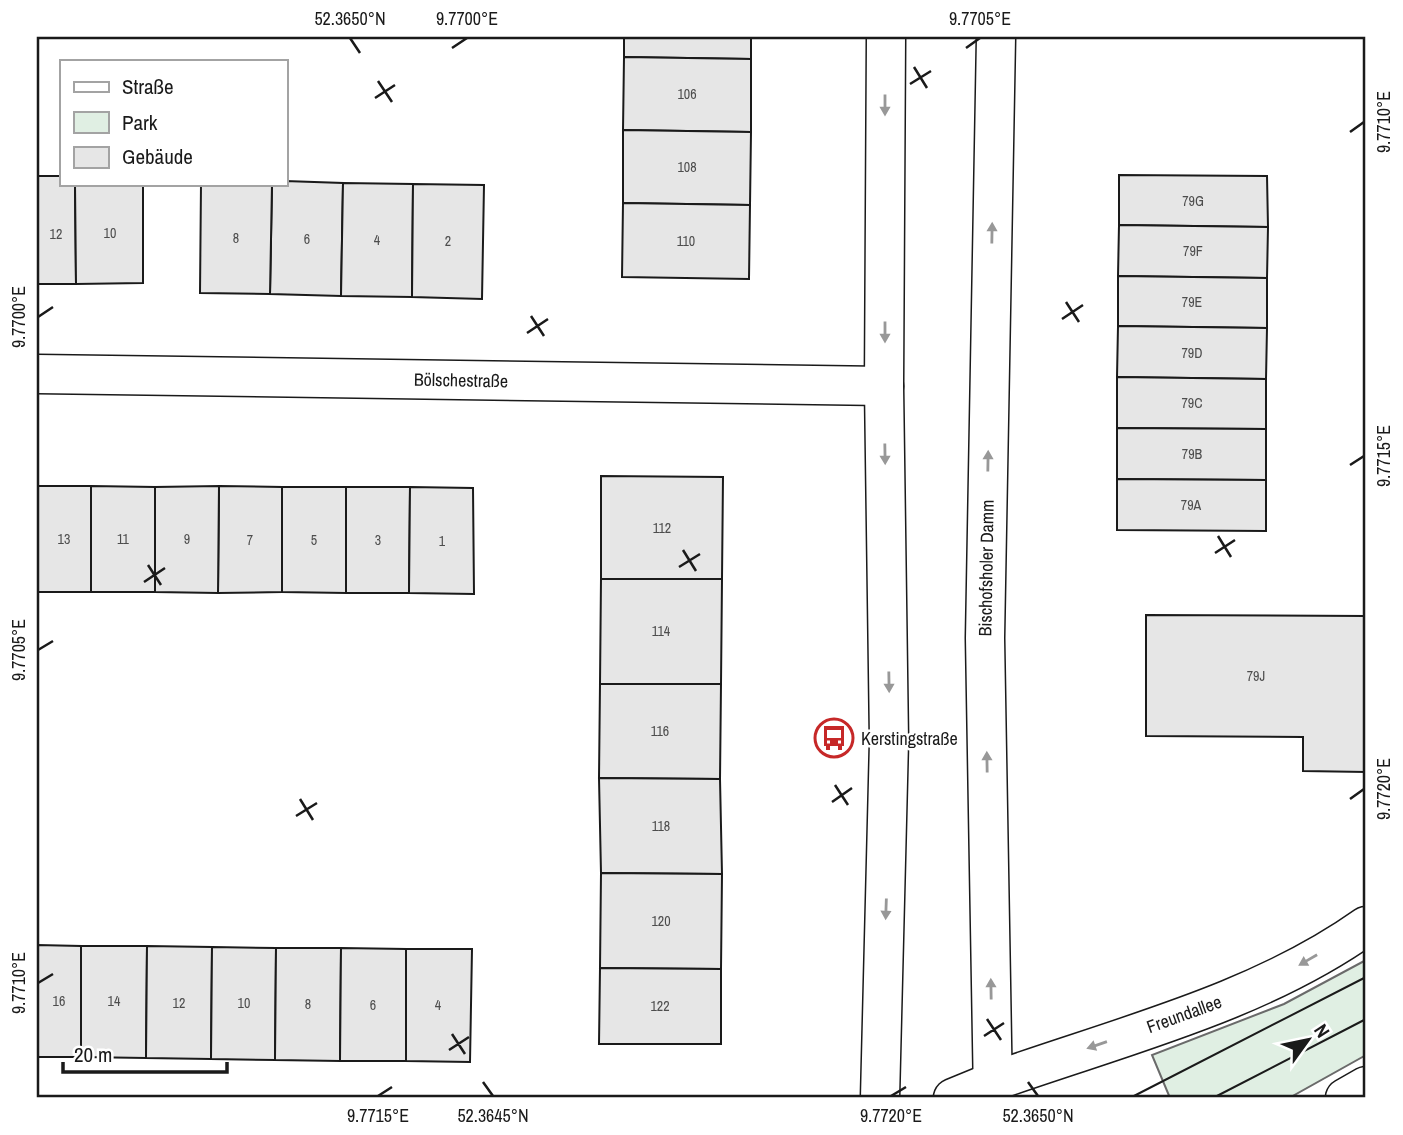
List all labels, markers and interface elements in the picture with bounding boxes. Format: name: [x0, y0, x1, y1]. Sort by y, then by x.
text: 52.3650°N: [314, 6, 386, 31]
text: 9.7700°E: [436, 6, 498, 31]
text: 9.7705°E: [949, 6, 1011, 31]
legend: [60, 60, 287, 186]
text: Straße: [122, 72, 174, 101]
house number: 106: [677, 85, 697, 103]
text: 9.7710°E: [1371, 91, 1396, 153]
one-way arrow: [879, 94, 891, 116]
text: Park: [122, 108, 158, 137]
text: Gebäude: [122, 142, 193, 171]
house number: 108: [677, 158, 697, 176]
house number: 79G: [1182, 192, 1204, 210]
one-way arrow: [986, 222, 998, 244]
house number: 10: [104, 224, 116, 242]
house number: 12: [50, 225, 62, 243]
house number: 8: [233, 229, 239, 247]
house number: 6: [304, 230, 310, 248]
house number: 4: [374, 231, 381, 249]
house number: 2: [445, 232, 451, 250]
house number: 110: [677, 232, 695, 250]
house number: 79F: [1183, 242, 1203, 260]
text: 9.7700°E: [6, 286, 31, 348]
house number: 79E: [1182, 293, 1202, 311]
one-way arrow: [879, 322, 891, 344]
house number: 79D: [1181, 344, 1203, 362]
street label: Bölschestraße: [414, 367, 508, 393]
house number: 79C: [1181, 394, 1203, 412]
text: 9.7715°E: [1371, 425, 1396, 487]
one-way arrow: [880, 444, 891, 466]
house number: 79B: [1182, 445, 1203, 463]
one-way arrow: [982, 450, 994, 472]
house number: 79A: [1181, 496, 1202, 514]
street label: Bischofsholer Damm: [972, 499, 1000, 637]
house number: 112: [653, 519, 671, 537]
house number: 13: [58, 530, 70, 548]
house number: 11: [117, 530, 130, 548]
house number: 9: [184, 530, 190, 548]
house number: 7: [247, 531, 253, 549]
house number: 5: [311, 531, 317, 549]
house number: 3: [375, 531, 381, 549]
house number: 1: [439, 532, 446, 550]
text: 9.7705°E: [6, 619, 31, 681]
house number: 114: [652, 622, 671, 640]
house number: 79J: [1247, 667, 1265, 685]
one-way arrow: [883, 671, 894, 693]
bus stop icon: Kerstingstraße: [813, 717, 855, 759]
house number: 116: [651, 722, 669, 740]
place label: Kerstingstraße: [861, 726, 958, 751]
one-way arrow: [981, 751, 993, 773]
text: 9.7720°E: [1371, 758, 1396, 820]
house number: 118: [652, 817, 670, 835]
one-way arrow: [880, 898, 891, 920]
house number: 120: [651, 912, 671, 930]
text: 9.7710°E: [6, 952, 31, 1014]
one-way arrow: [1298, 954, 1317, 966]
one-way arrow: [985, 978, 997, 1000]
street label: Freundallee: [1143, 989, 1225, 1039]
house number: 16: [53, 992, 65, 1010]
house number: 14: [108, 992, 121, 1010]
house number: 12: [173, 994, 185, 1012]
house number: 10: [238, 994, 250, 1012]
house number: 8: [305, 995, 311, 1013]
house number: 6: [370, 996, 376, 1014]
house number: 4: [435, 996, 442, 1014]
house number: 122: [650, 997, 670, 1015]
north arrow: [1274, 1006, 1344, 1076]
text: N: [1308, 1019, 1336, 1043]
scale bar: [63, 1030, 228, 1074]
text: 20 m: [74, 1040, 112, 1069]
one-way arrow: [1086, 1040, 1107, 1051]
text: 9.7715°E: [347, 1103, 409, 1128]
text: 52.3645°N: [457, 1103, 529, 1128]
text: 9.7720°E: [860, 1103, 922, 1128]
text: 52.3650°N: [1002, 1103, 1074, 1128]

